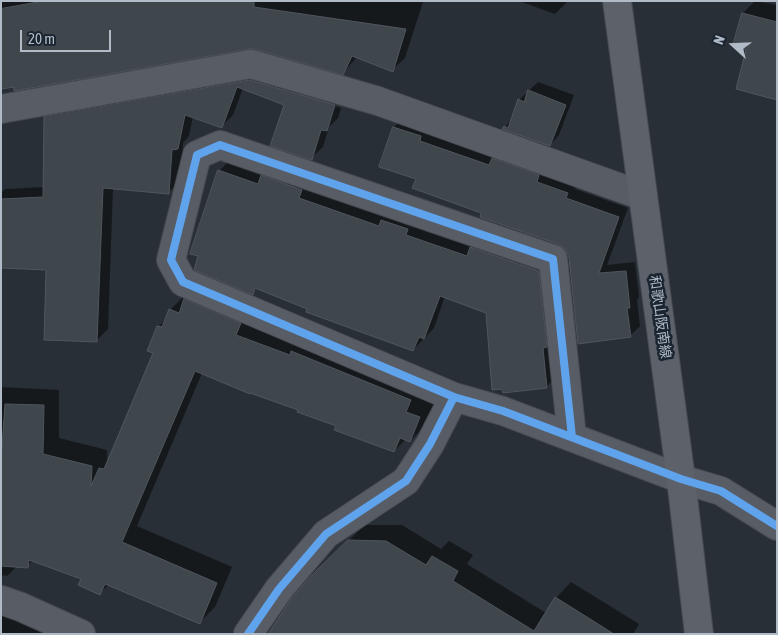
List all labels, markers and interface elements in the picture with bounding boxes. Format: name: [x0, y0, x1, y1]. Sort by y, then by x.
scale bar: [22, 20, 114, 52]
north arrow: [708, 20, 758, 70]
text: 20 m: [28, 30, 55, 47]
text: N: [710, 33, 728, 46]
street label: 和歌山阪南線: [646, 274, 674, 360]

